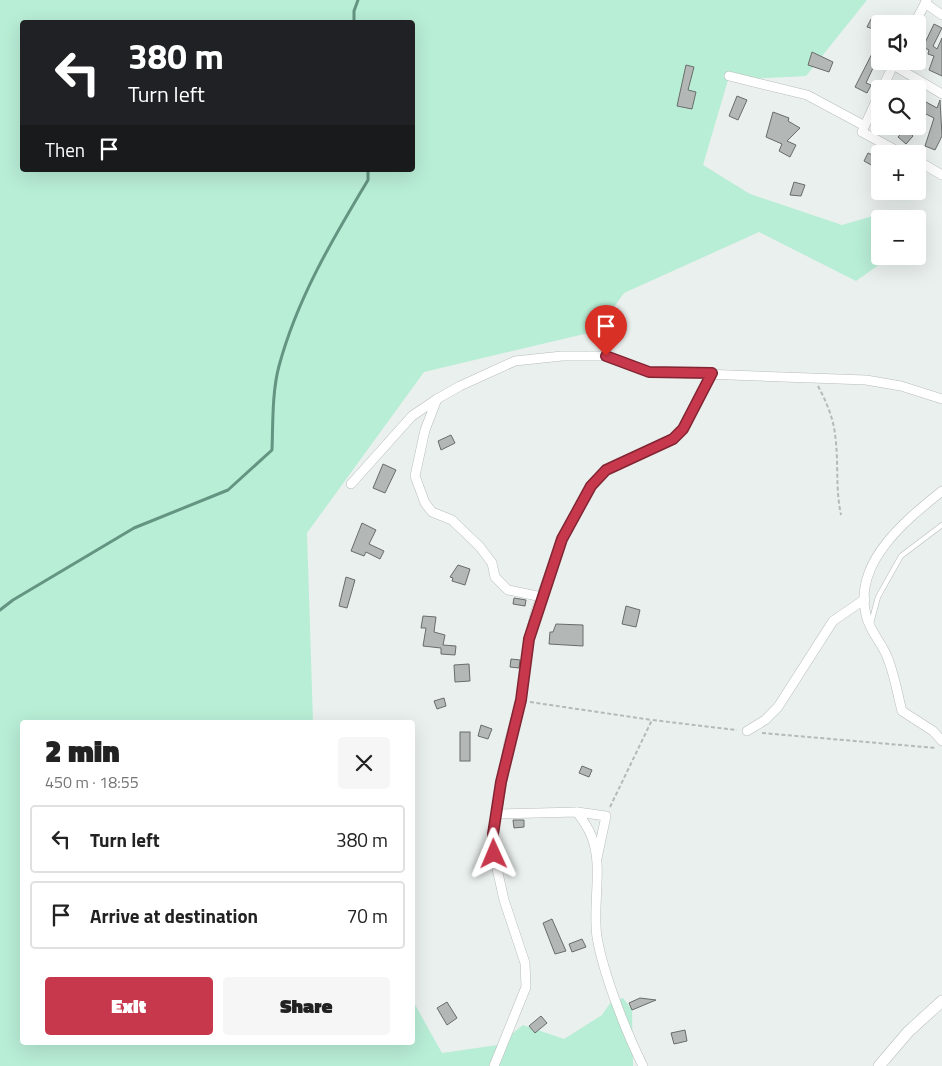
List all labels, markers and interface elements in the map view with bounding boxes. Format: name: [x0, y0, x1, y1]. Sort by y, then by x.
map controls: [871, 15, 926, 265]
button: sound: [871, 15, 926, 70]
text: 380 m: [128, 29, 224, 83]
icon: left: [45, 40, 110, 105]
text: Turn left: [128, 77, 205, 111]
button: search: [871, 80, 926, 135]
text: Then: [45, 135, 85, 164]
icon: arrive: [95, 135, 123, 163]
button: +: [871, 145, 926, 200]
button: −: [871, 210, 926, 265]
pin: [585, 305, 627, 356]
icon: arrive: [592, 312, 620, 340]
text: 2 min: [45, 728, 120, 774]
button: close: [338, 737, 390, 789]
text: 450 m · 18:55: [45, 770, 139, 794]
icon: left: [47, 825, 75, 853]
text: Turn left: [90, 825, 160, 854]
text: 380 m: [336, 825, 388, 854]
position arrow: [467, 827, 519, 879]
icon: arrive: [47, 901, 75, 929]
text: Arrive at destination: [90, 901, 258, 930]
text: 70 m: [347, 901, 388, 930]
button: Exit: [45, 977, 213, 1035]
button: Share: [223, 977, 390, 1035]

